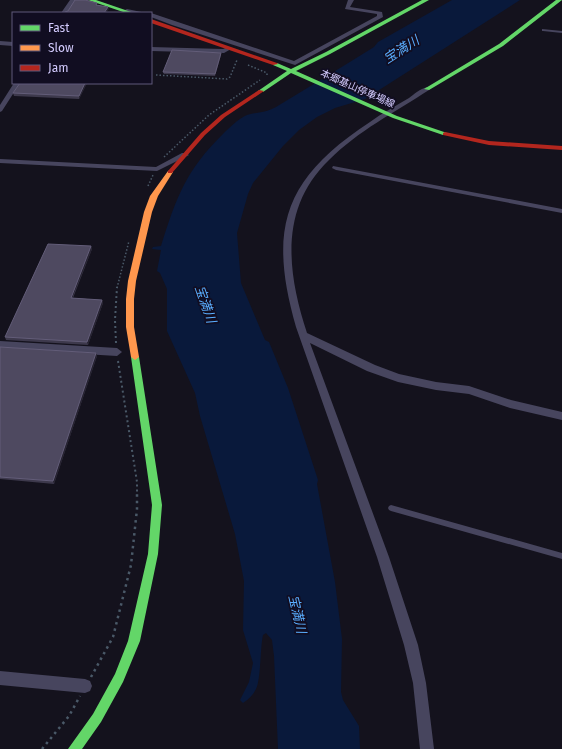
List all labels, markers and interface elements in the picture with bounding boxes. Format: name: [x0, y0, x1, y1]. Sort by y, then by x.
legend: [12, 12, 152, 84]
text: Fast: [48, 21, 70, 35]
water label: 宝満川: [381, 31, 423, 66]
text: Slow: [48, 41, 74, 55]
text: Jam: [48, 61, 68, 75]
street label: 本郷基山停車場線: [319, 67, 397, 111]
water label: 宝満川: [192, 283, 220, 327]
water label: 宝満川: [286, 593, 310, 637]

